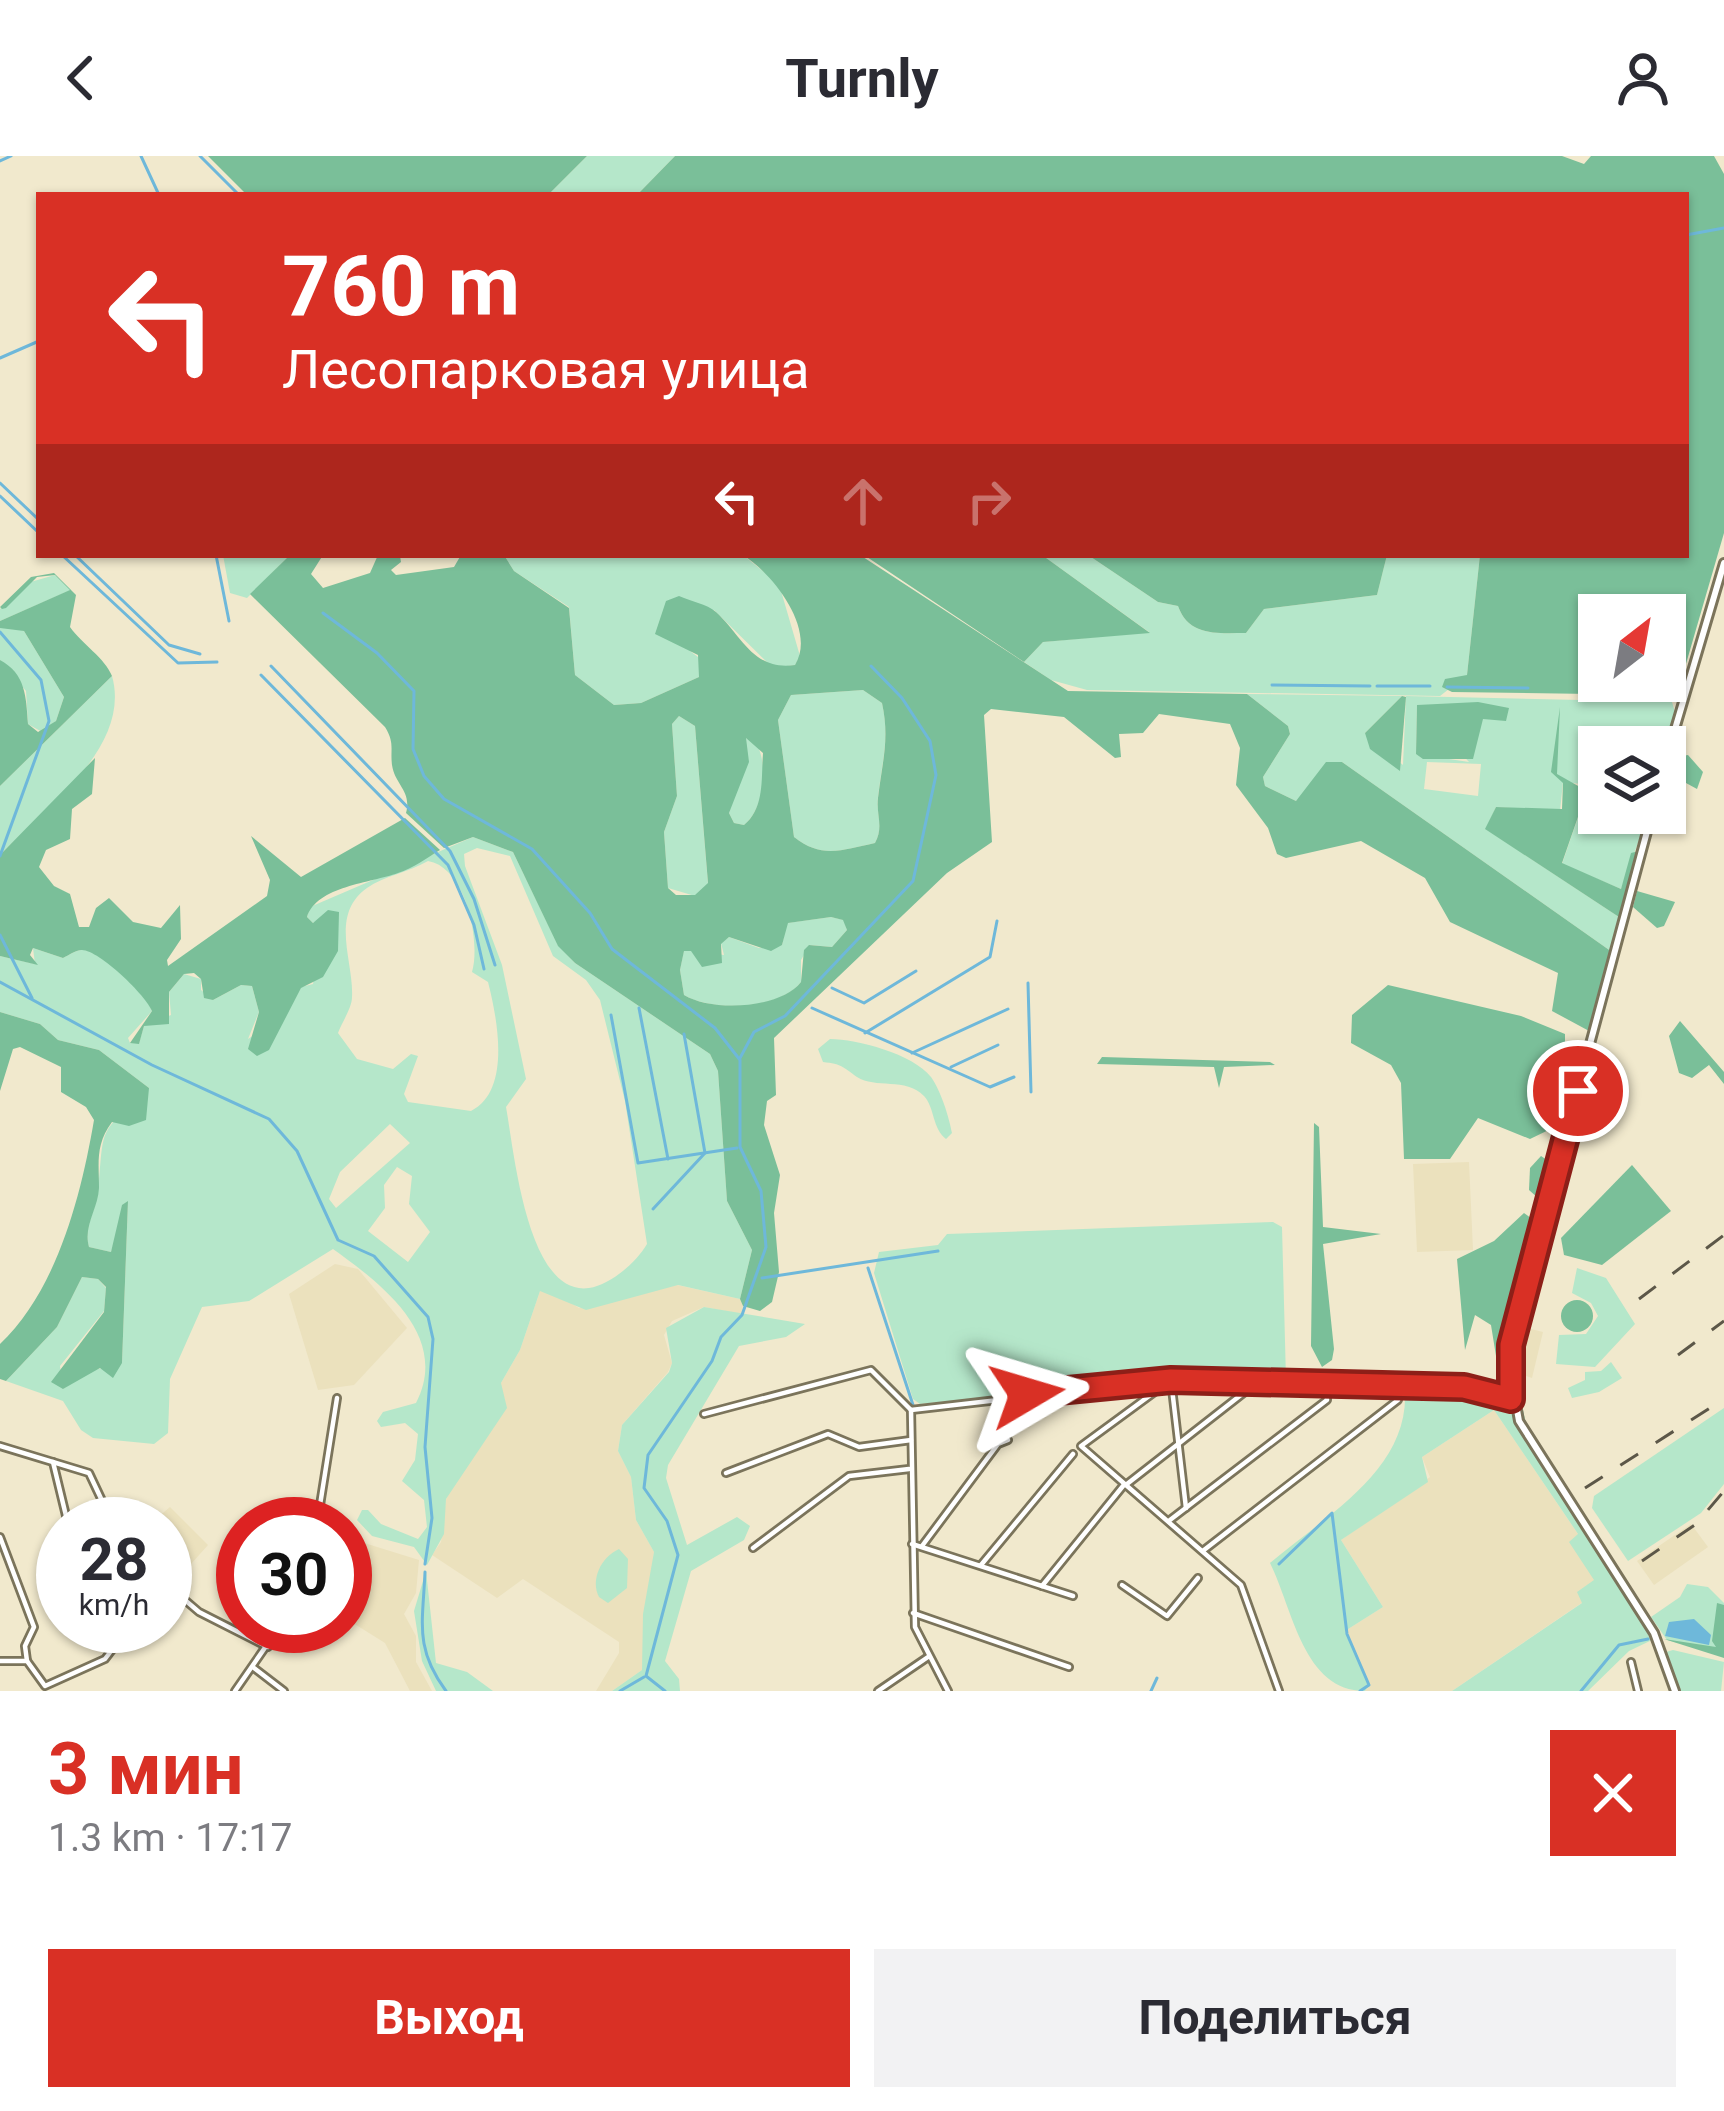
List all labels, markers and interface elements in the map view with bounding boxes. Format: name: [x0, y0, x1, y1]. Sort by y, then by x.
icon: back: [48, 45, 114, 111]
icon: person: [1610, 45, 1676, 111]
text: Turnly: [785, 47, 939, 110]
text: 760 m: [282, 237, 520, 336]
icon: left: [84, 240, 240, 396]
text: Лесопарковая улица: [282, 338, 810, 401]
icon: left: [704, 468, 770, 534]
icon: ahead: [830, 468, 896, 534]
icon: right: [956, 468, 1022, 534]
north arrow: [1578, 594, 1686, 702]
map controls: [1578, 594, 1686, 834]
button: layers: [1578, 726, 1686, 834]
pin: [1527, 1040, 1629, 1142]
icon: arrive: [1545, 1058, 1611, 1124]
position arrow: [964, 1331, 1090, 1457]
speed limit sign: 30: [216, 1497, 372, 1653]
text: 28: [80, 1524, 148, 1595]
text: km/h: [79, 1587, 149, 1622]
text: 3 мин: [48, 1727, 243, 1812]
button: close: [1550, 1730, 1676, 1856]
text: 1.3 km · 17:17: [48, 1815, 292, 1861]
button: Выход: [48, 1949, 850, 2087]
button: Поделиться: [874, 1949, 1676, 2087]

